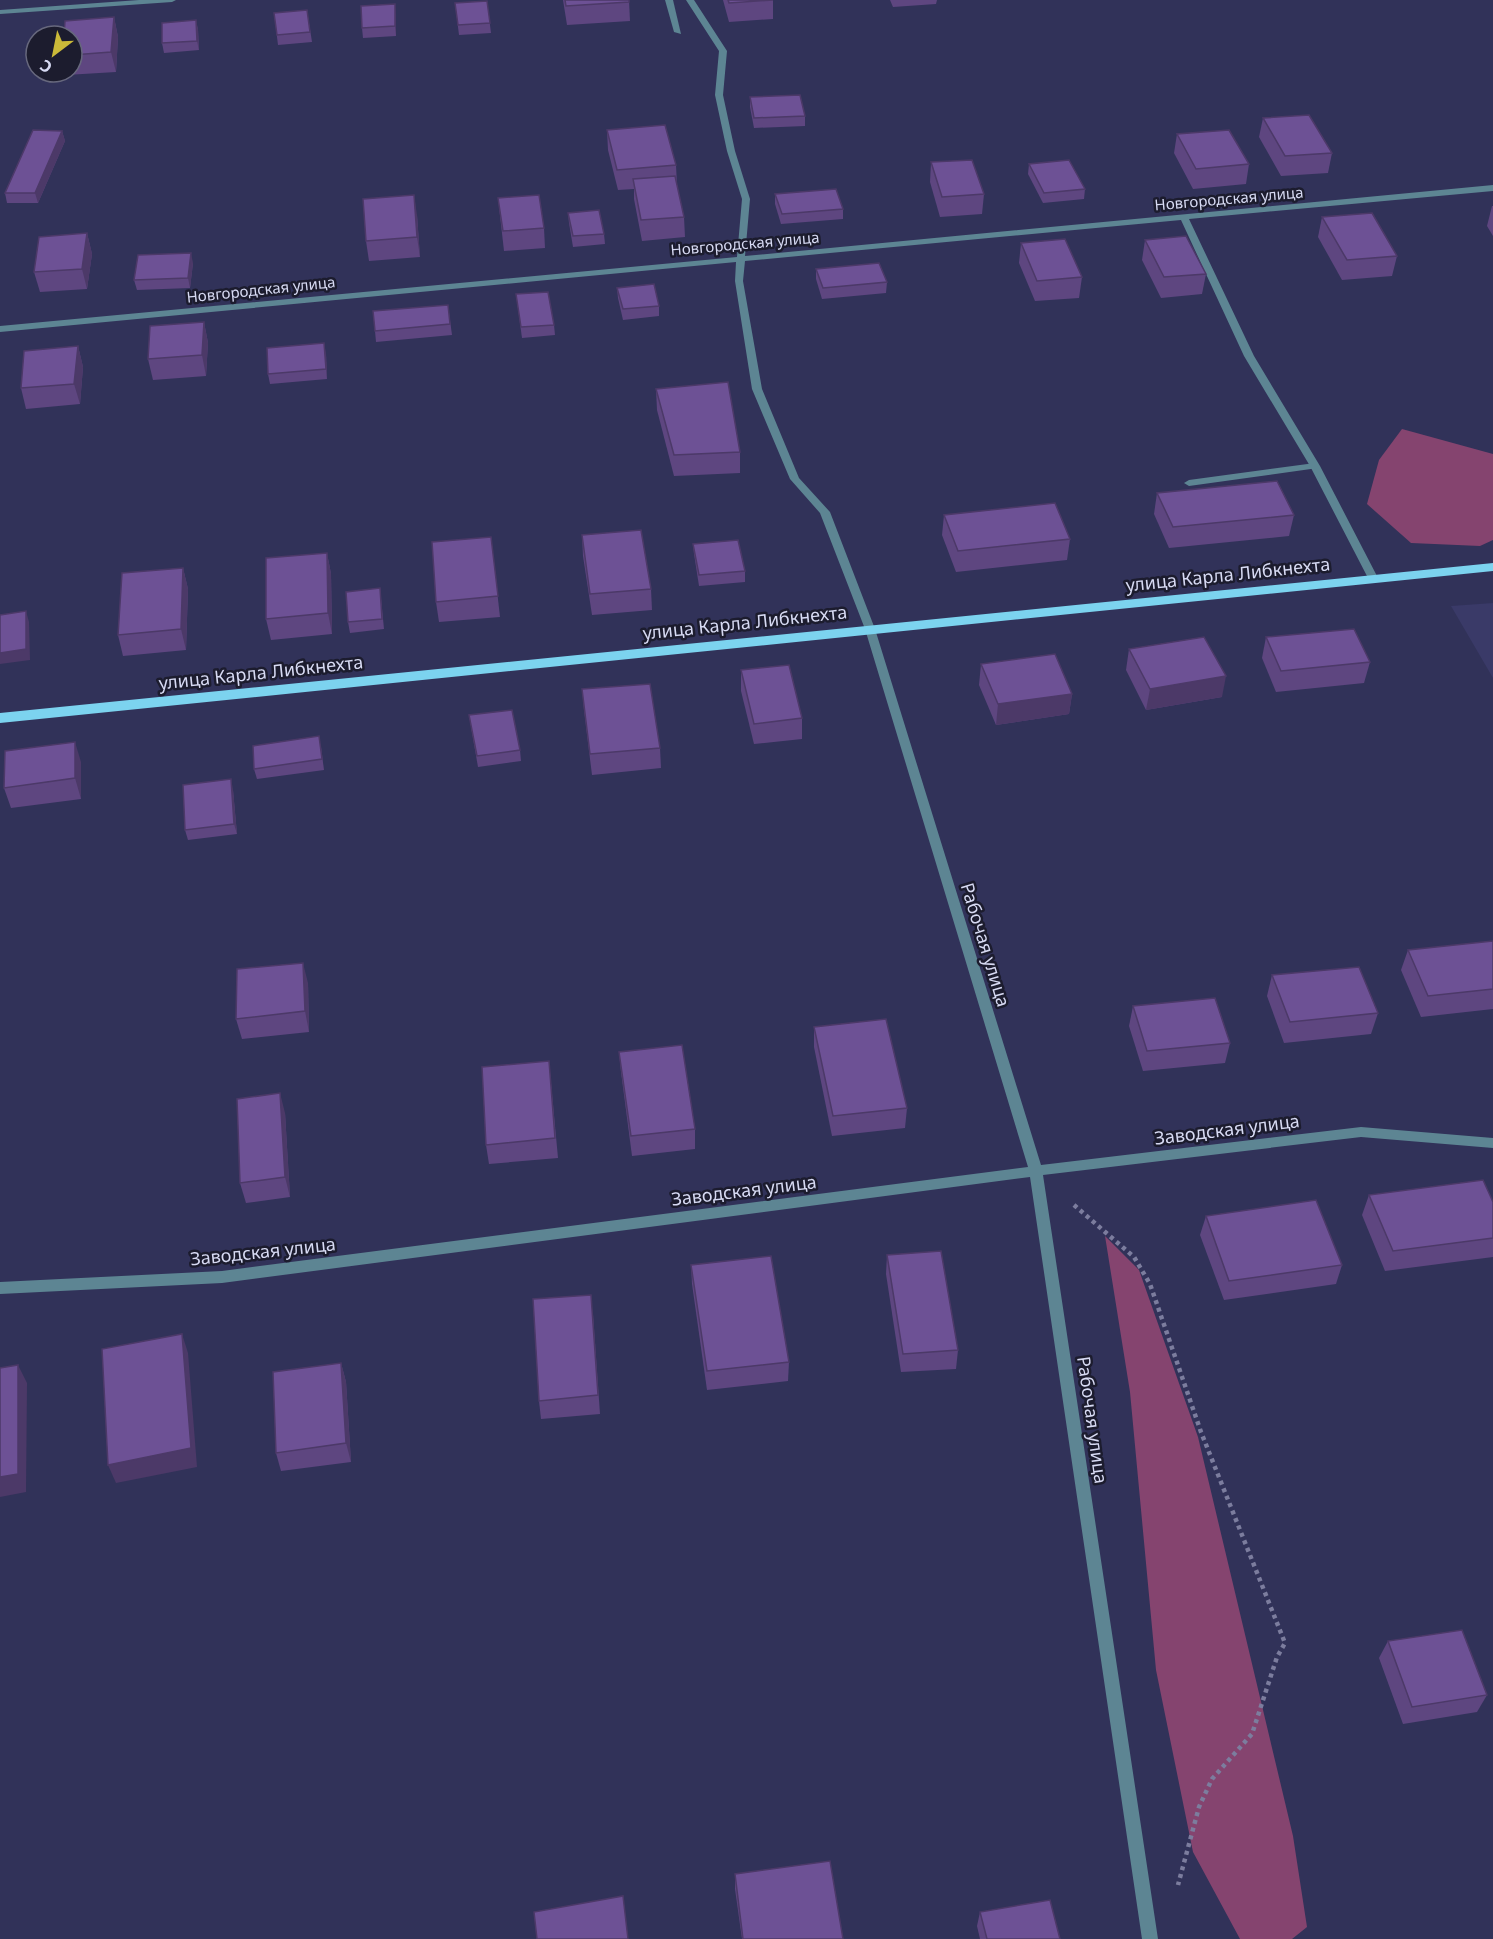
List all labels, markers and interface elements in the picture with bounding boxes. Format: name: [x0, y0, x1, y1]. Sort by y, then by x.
north arrow: [24, 24, 84, 84]
text: С: [36, 55, 56, 79]
street label: Новгородская улица: [1154, 182, 1304, 214]
street label: Новгородская улица: [670, 227, 820, 259]
street label: Новгородская улица: [186, 271, 336, 307]
street label: улица Карла Либкнехта: [1125, 551, 1331, 597]
street label: улица Карла Либкнехта: [642, 599, 848, 645]
street label: улица Карла Либкнехта: [158, 649, 364, 695]
street label: Рабочая улица: [956, 880, 1016, 1010]
street label: Заводская улица: [1153, 1108, 1301, 1150]
street label: Заводская улица: [670, 1169, 818, 1211]
street label: Заводская улица: [189, 1231, 337, 1271]
street label: Рабочая улица: [1072, 1355, 1114, 1485]

